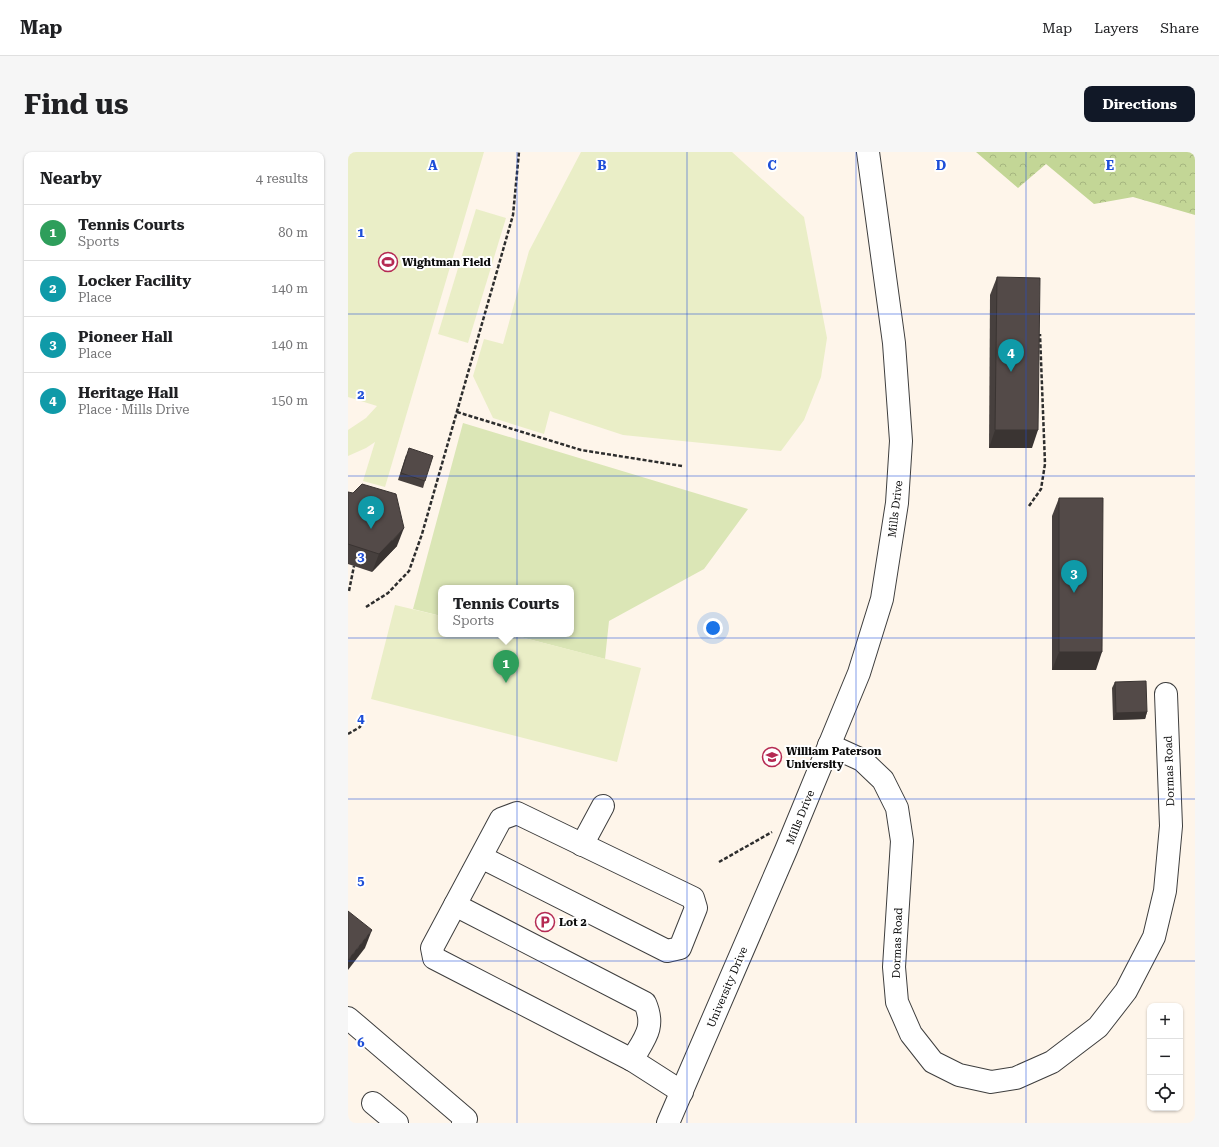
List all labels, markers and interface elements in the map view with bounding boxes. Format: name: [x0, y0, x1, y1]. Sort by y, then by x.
text: Map: [20, 16, 62, 39]
text: Map: [1042, 20, 1072, 36]
text: Layers: [1094, 20, 1138, 36]
text: Share: [1160, 20, 1199, 36]
button: Directions: [1084, 86, 1195, 122]
text: Find us: [24, 88, 128, 121]
text: A: [428, 158, 438, 173]
text: B: [597, 158, 607, 173]
text: C: [767, 158, 777, 173]
text: D: [936, 158, 946, 173]
text: E: [1106, 158, 1114, 173]
text: Nearby: [40, 168, 102, 188]
text: 4 results: [256, 171, 308, 186]
text: Tennis Courts: [78, 216, 184, 234]
text: 1: [49, 225, 57, 240]
text: 80 m: [278, 225, 308, 240]
text: 1: [357, 225, 365, 240]
text: Sports: [78, 234, 119, 249]
sports icon: Wightman Field: [377, 251, 399, 273]
place label: Wightman Field: [402, 256, 491, 269]
text: Locker Facility: [78, 272, 191, 290]
text: 2: [49, 281, 57, 296]
text: 140 m: [271, 281, 308, 296]
text: Place: [78, 290, 112, 305]
text: Pioneer Hall: [78, 328, 173, 346]
text: 3: [49, 337, 57, 352]
text: 140 m: [271, 337, 308, 352]
pin: 4: [998, 339, 1024, 372]
text: Place: [78, 346, 112, 361]
text: Heritage Hall: [78, 384, 178, 402]
text: 2: [357, 387, 365, 402]
text: 4: [49, 393, 57, 408]
text: 150 m: [271, 393, 308, 408]
text: Place · Mills Drive: [78, 402, 189, 417]
street label: Mills Drive: [886, 480, 905, 538]
pin: 2: [358, 496, 384, 529]
text: 3: [357, 549, 365, 564]
pin: 3: [1061, 560, 1087, 593]
popup: [438, 585, 574, 637]
text: Tennis Courts: [453, 595, 559, 613]
text: Sports: [453, 613, 494, 628]
your location: [703, 618, 723, 638]
pin: 1: [493, 650, 519, 683]
text: 4: [357, 711, 365, 726]
street label: Dormas Road: [1162, 735, 1177, 807]
place label: William Paterson University: [786, 745, 882, 771]
school or university icon: William Paterson University: [761, 746, 783, 768]
street label: Mills Drive: [784, 788, 817, 846]
text: 5: [357, 873, 365, 888]
street label: Dormas Road: [890, 907, 905, 979]
parking icon: Lot 2: [534, 911, 556, 933]
place label: Lot 2: [559, 916, 587, 929]
street label: University Drive: [705, 945, 750, 1030]
map controls: [1147, 1003, 1183, 1111]
button: +: [1147, 1003, 1183, 1039]
text: 6: [357, 1035, 365, 1050]
button: −: [1147, 1039, 1183, 1075]
button: locate: [1147, 1075, 1183, 1111]

